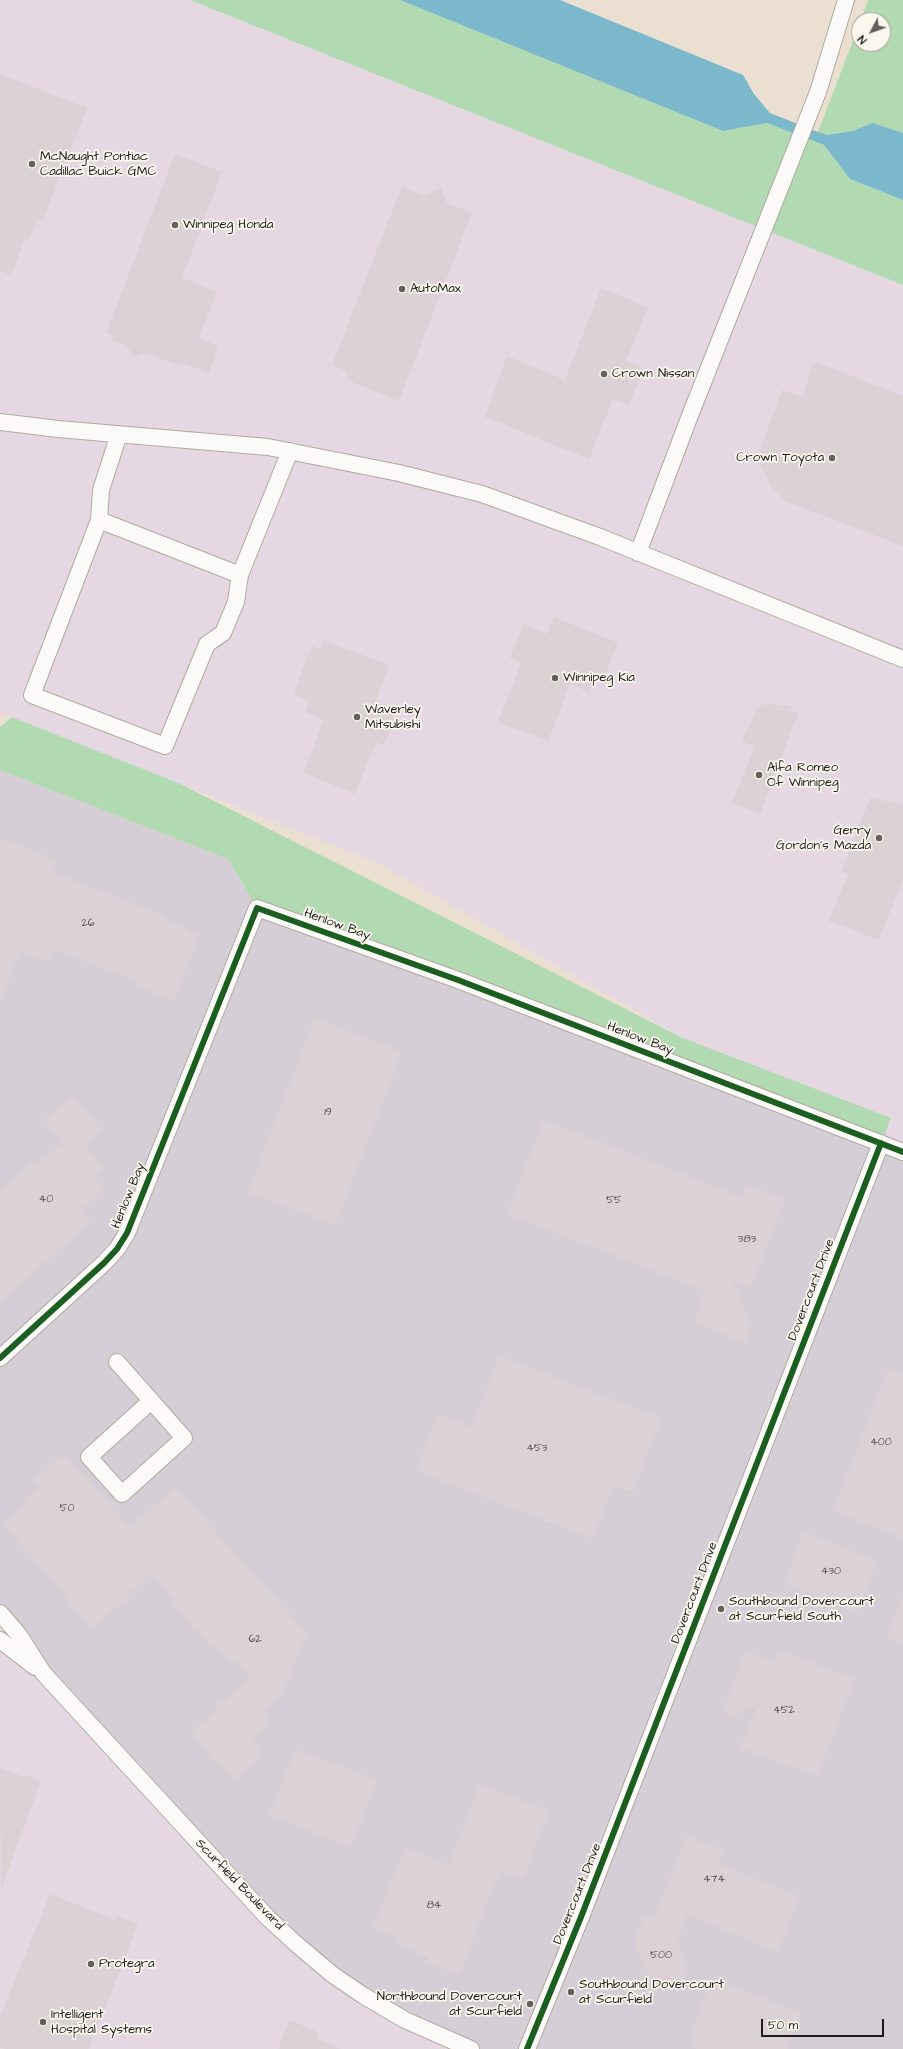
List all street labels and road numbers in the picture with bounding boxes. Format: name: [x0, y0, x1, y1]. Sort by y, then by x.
street label: Henlow Bay: [302, 906, 372, 944]
street label: Henlow Bay: [605, 1019, 675, 1059]
street label: Henlow Bay: [109, 1161, 149, 1231]
street label: Dovercourt Drive: [785, 1237, 839, 1343]
street label: Dovercourt Drive: [668, 1540, 722, 1646]
street label: Scurfield Boulevard: [192, 1836, 286, 1934]
street label: Dovercourt Drive: [551, 1841, 605, 1947]

